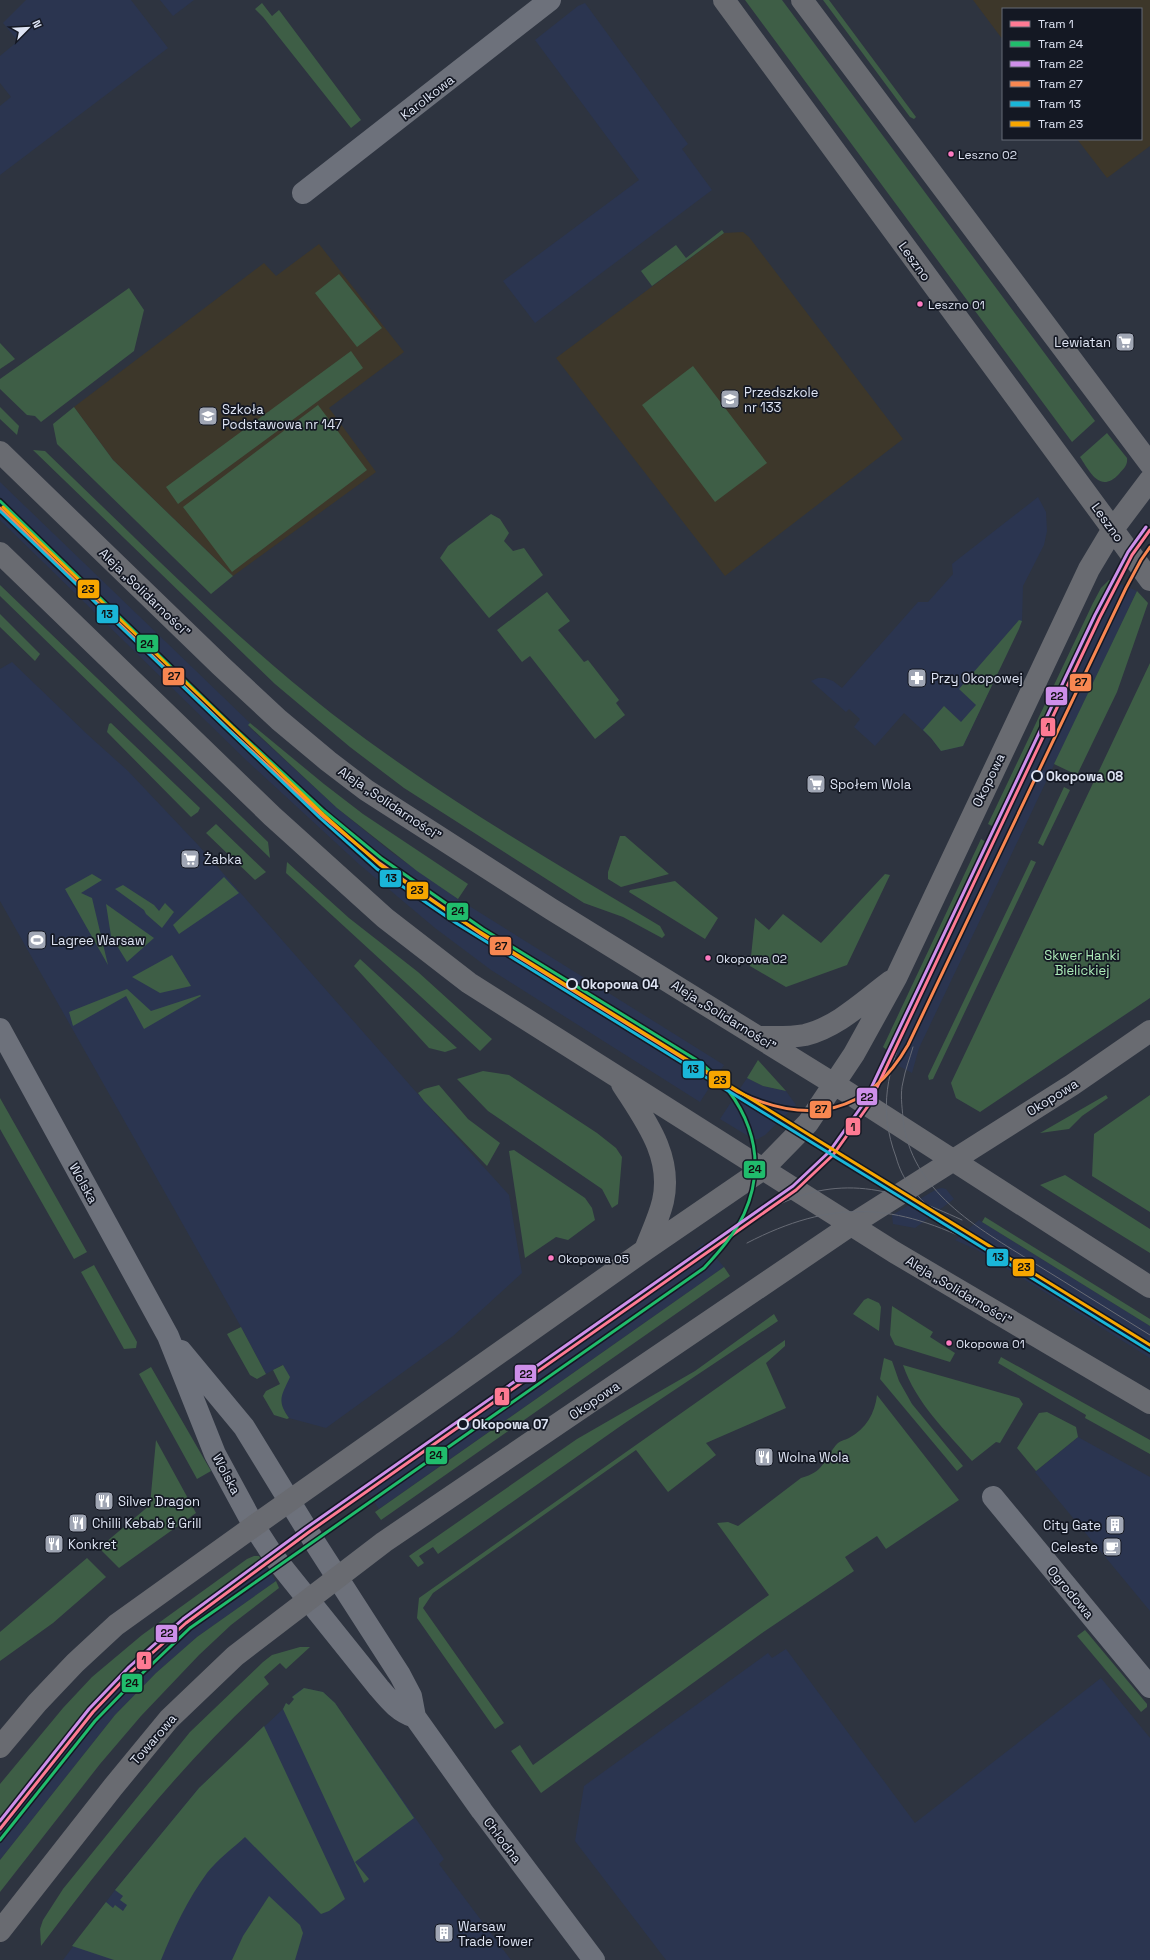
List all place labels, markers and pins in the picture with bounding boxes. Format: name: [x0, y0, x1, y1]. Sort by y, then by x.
place label: Leszno 02: [958, 147, 1017, 163]
marker: Leszno 02: [946, 149, 956, 159]
place label: Leszno 01: [928, 297, 985, 313]
marker: Leszno 01: [915, 299, 925, 309]
supermarket icon: Lewiatan: [1114, 331, 1136, 353]
place label: Lewiatan: [1054, 334, 1111, 351]
place label: Przedszkole nr 133: [744, 384, 819, 416]
school or university icon: Przedszkole nr 133: [719, 388, 741, 410]
place label: Szkoła Podstawowa nr 147: [222, 401, 342, 433]
school or university icon: Szkoła Podstawowa nr 147: [197, 405, 219, 427]
pharmacy icon: Przy Okopowej: [906, 667, 928, 689]
place label: Przy Okopowej: [931, 670, 1023, 687]
place label: Okopowa 08: [1046, 768, 1123, 785]
marker: Okopowa 08: [1031, 770, 1043, 782]
supermarket icon: Społem Wola: [805, 773, 827, 795]
place label: Społem Wola: [830, 776, 912, 793]
supermarket icon: Żabka: [179, 848, 201, 870]
place label: Żabka: [204, 851, 242, 868]
sports icon: Lagree Warsaw: [26, 929, 48, 951]
place label: Lagree Warsaw: [51, 932, 145, 949]
place label: Okopowa 02: [716, 951, 787, 967]
marker: Okopowa 02: [703, 953, 713, 963]
place label: Okopowa 04: [581, 976, 659, 993]
marker: Okopowa 04: [566, 978, 578, 990]
place label: Okopowa 05: [558, 1251, 629, 1267]
marker: Okopowa 05: [546, 1253, 556, 1263]
place label: Okopowa 01: [956, 1336, 1025, 1352]
marker: Okopowa 01: [944, 1338, 954, 1348]
place label: Okopowa 07: [472, 1416, 548, 1433]
marker: Okopowa 07: [457, 1418, 469, 1430]
restaurant icon: Wolna Wola: [753, 1446, 775, 1468]
place label: Wolna Wola: [778, 1449, 850, 1466]
restaurant icon: Silver Dragon: [93, 1490, 115, 1512]
place label: Silver Dragon: [118, 1493, 200, 1510]
restaurant icon: Chilli Kebab & Grill: [67, 1512, 89, 1534]
building icon: City Gate: [1104, 1514, 1126, 1536]
place label: Chilli Kebab & Grill: [92, 1515, 202, 1532]
place label: City Gate: [1043, 1517, 1101, 1534]
restaurant icon: Konkret: [43, 1533, 65, 1555]
place label: Konkret: [68, 1536, 117, 1553]
cafe icon: Celeste: [1101, 1536, 1123, 1558]
place label: Celeste: [1051, 1539, 1098, 1556]
place label: Warsaw Trade Tower: [458, 1918, 533, 1950]
building icon: Warsaw Trade Tower: [433, 1922, 455, 1944]

